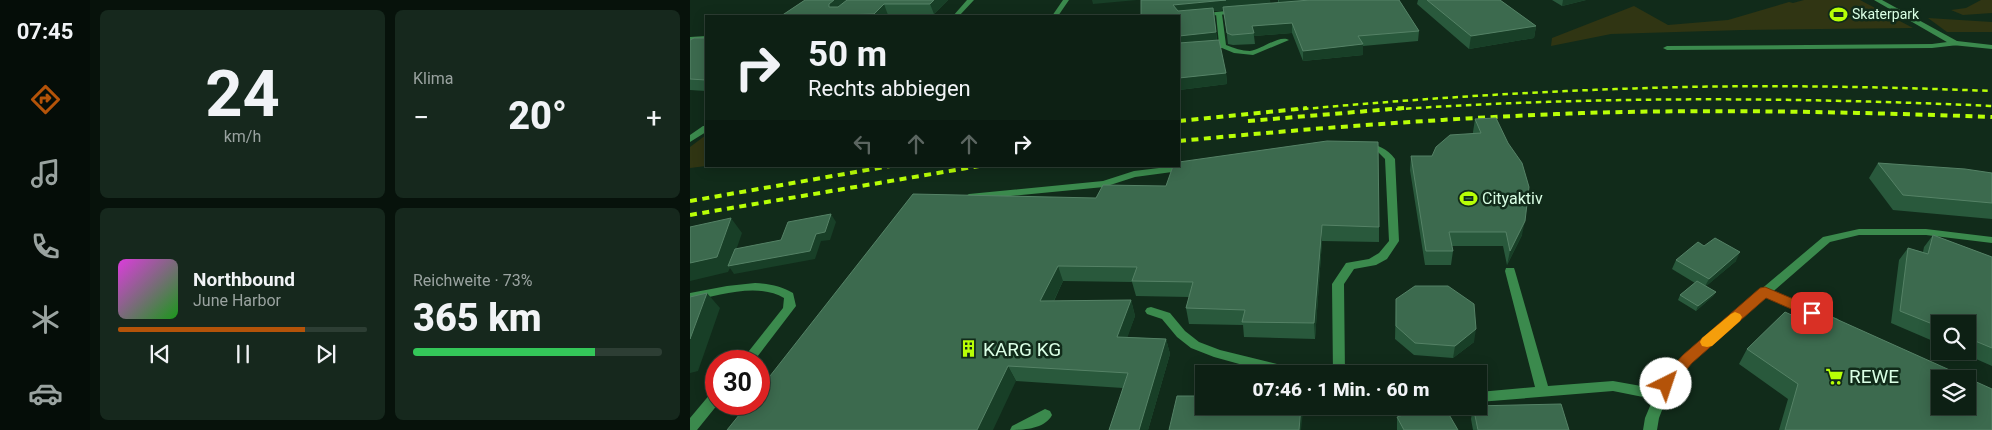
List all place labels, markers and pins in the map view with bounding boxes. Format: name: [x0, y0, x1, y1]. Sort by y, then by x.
sports icon: Skaterpark: [1828, 4, 1848, 24]
place label: Skaterpark: [1852, 6, 1920, 22]
sports icon: Cityaktiv: [1458, 188, 1478, 208]
place label: Cityaktiv: [1482, 189, 1543, 208]
pin: [1791, 292, 1833, 334]
place label: KARG KG: [983, 338, 1061, 361]
building icon: KARG KG: [959, 339, 979, 359]
place label: REWE: [1849, 365, 1899, 388]
supermarket icon: REWE: [1825, 366, 1845, 386]

